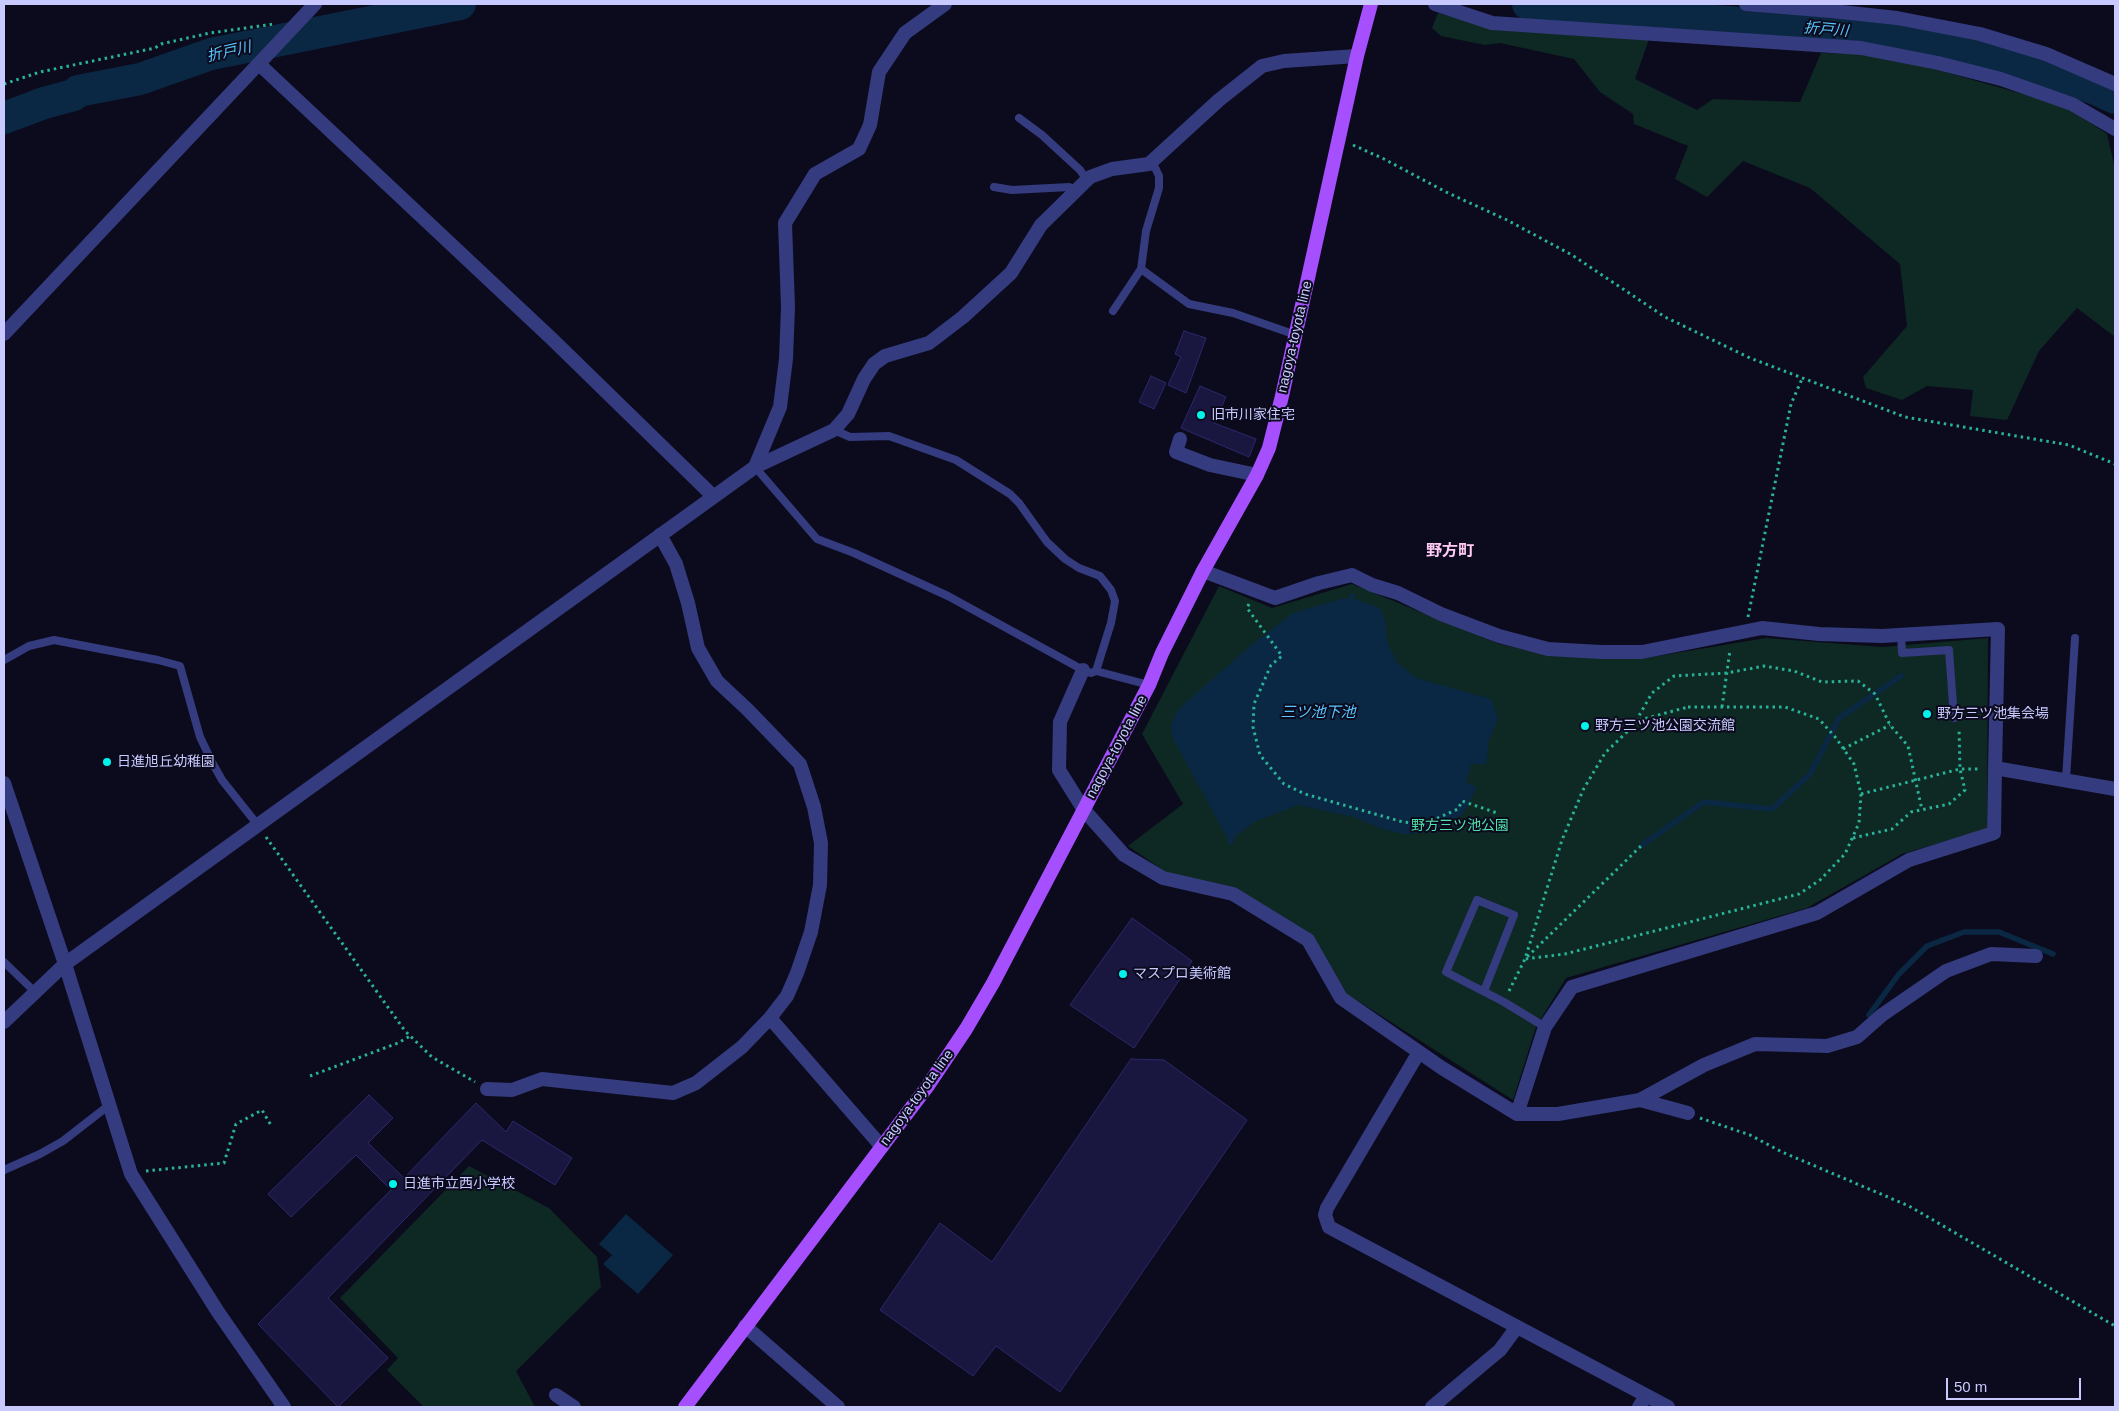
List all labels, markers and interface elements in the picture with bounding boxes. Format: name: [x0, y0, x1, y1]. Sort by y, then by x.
water label: 折戸川: [1803, 19, 1849, 41]
water label: 折戸川: [205, 38, 253, 66]
street label: nagoya-toyota line: [1274, 279, 1316, 395]
place label: 旧市川家住宅: [1211, 407, 1295, 423]
marker: 旧市川家住宅: [1195, 409, 1207, 421]
district label: 野方町: [1426, 542, 1474, 562]
street label: nagoya-toyota line: [1083, 693, 1151, 801]
water label: 三ツ池下池: [1281, 704, 1355, 722]
place label: 野方三ツ池集会場: [1937, 706, 2049, 722]
marker: 野方三ツ池集会場: [1921, 708, 1933, 720]
place label: 野方三ツ池公園交流館: [1595, 718, 1735, 734]
marker: 野方三ツ池公園交流館: [1579, 720, 1591, 732]
place label: 日進旭丘幼稚園: [117, 754, 215, 770]
marker: 日進旭丘幼稚園: [101, 756, 113, 768]
park label: 野方三ツ池公園: [1411, 818, 1509, 834]
place label: マスプロ美術館: [1133, 966, 1231, 982]
marker: マスプロ美術館: [1117, 968, 1129, 980]
street label: nagoya-toyota line: [877, 1047, 957, 1149]
place label: 日進市立西小学校: [403, 1176, 515, 1192]
marker: 日進市立西小学校: [387, 1178, 399, 1190]
scale bar: [1949, 1368, 2084, 1400]
text: 50 m: [1954, 1378, 1987, 1395]

